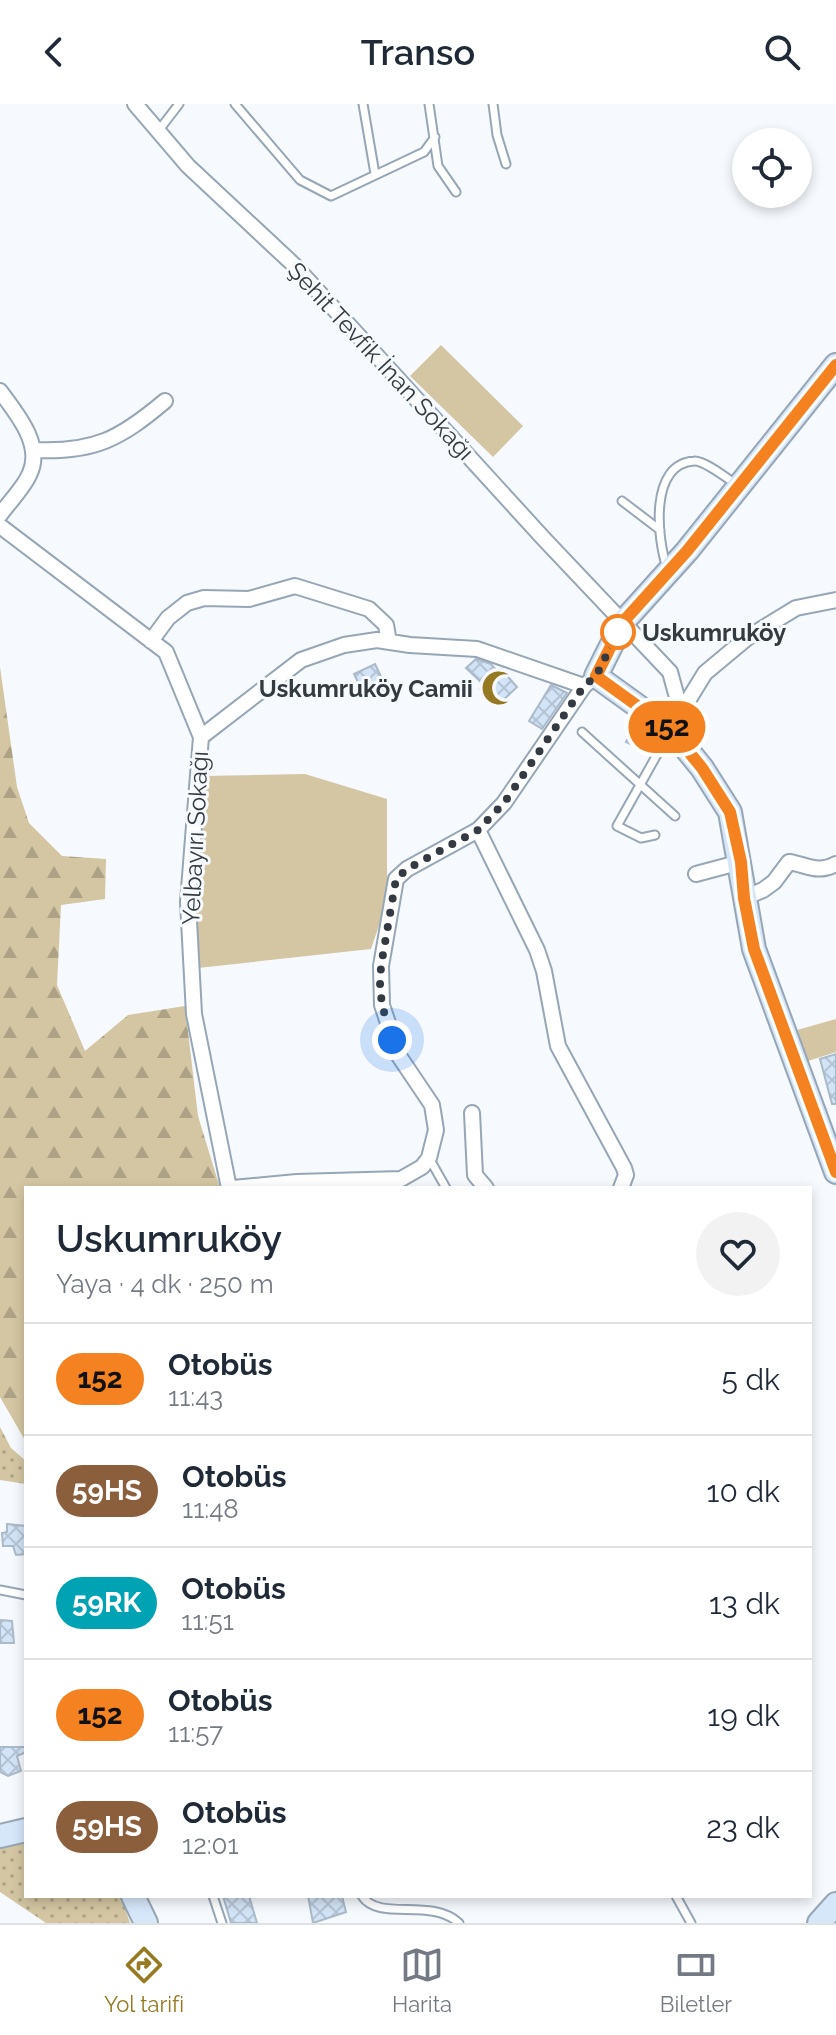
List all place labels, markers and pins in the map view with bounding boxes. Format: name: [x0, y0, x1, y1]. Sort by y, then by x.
marker: Uskumruköy: [601, 615, 635, 649]
place label: Uskumruköy: [642, 618, 786, 647]
mosque icon: Uskumruköy Camii: [480, 669, 518, 707]
place label: Uskumruköy Camii: [259, 674, 473, 703]

